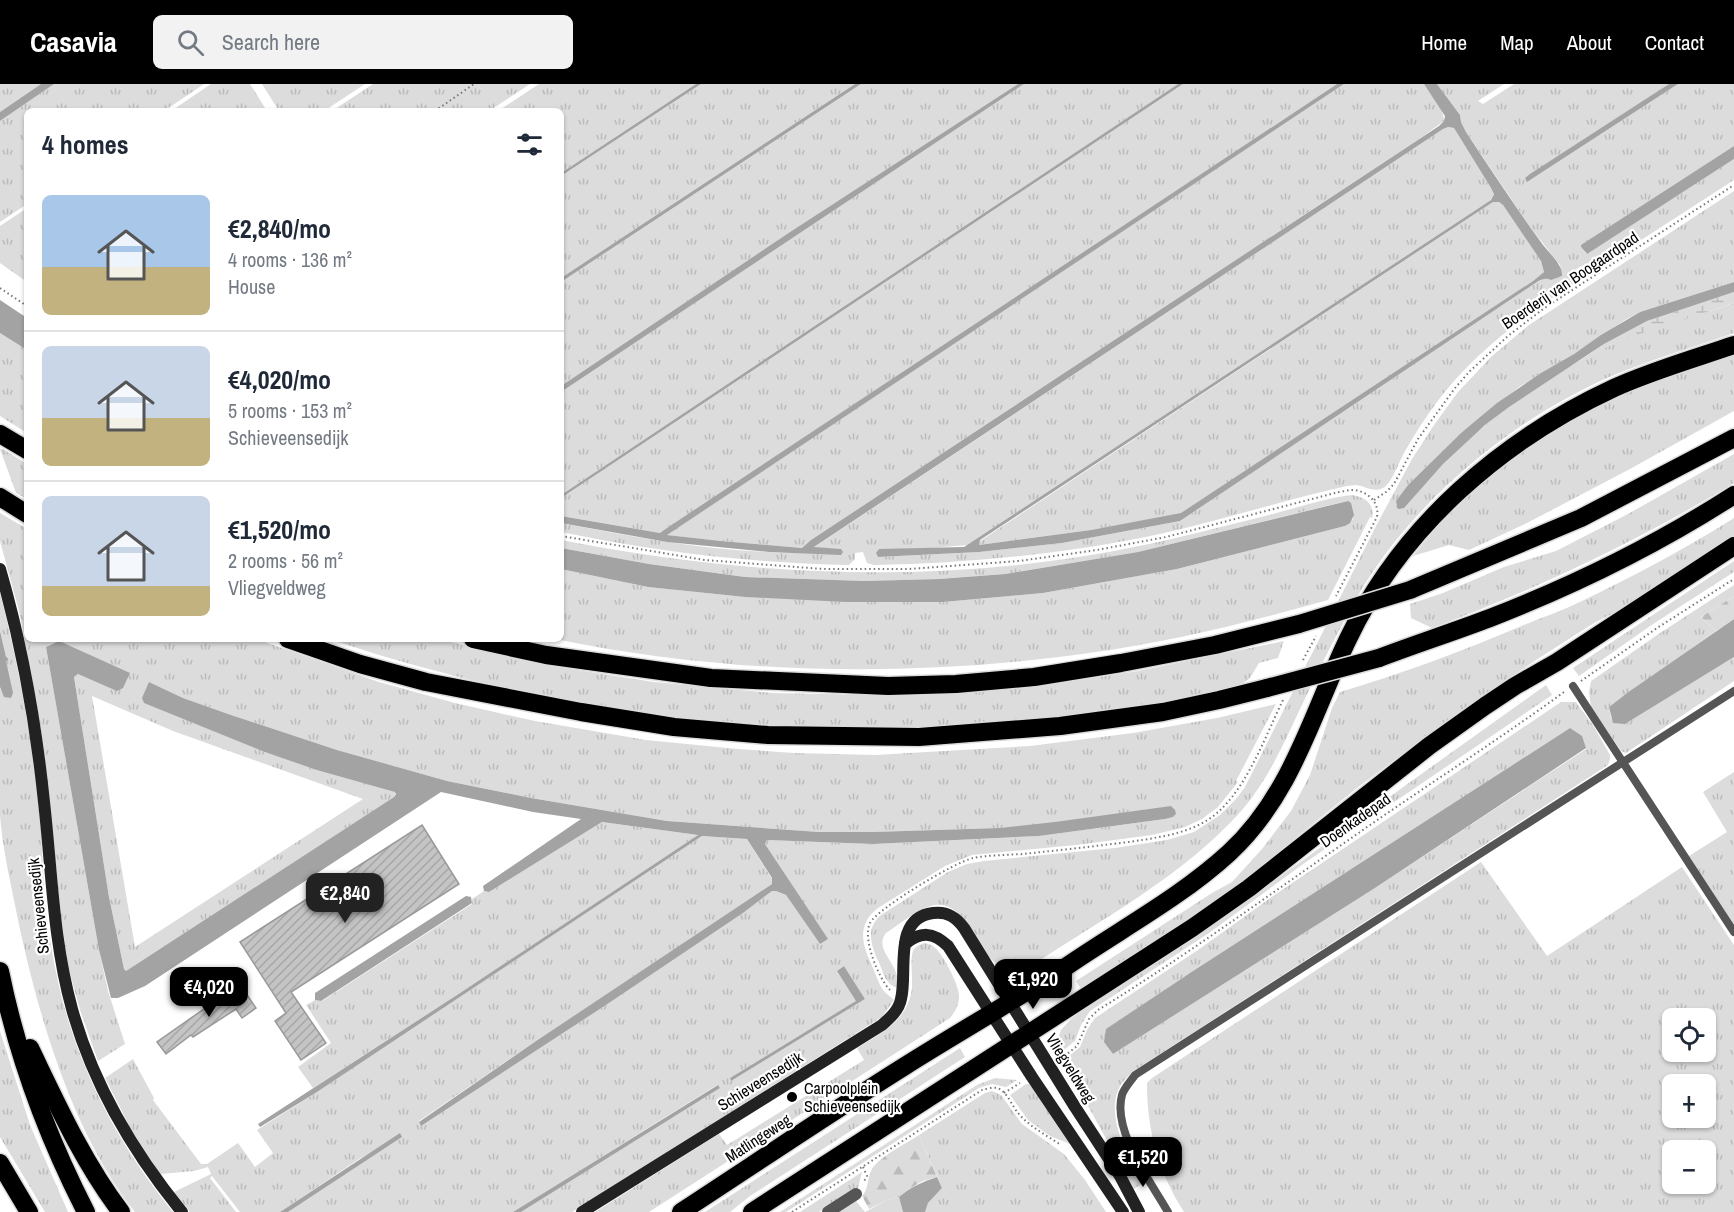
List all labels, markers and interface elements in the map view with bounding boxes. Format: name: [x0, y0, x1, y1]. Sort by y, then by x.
search box: [153, 15, 573, 69]
text: Casavia: [30, 23, 117, 61]
icon: search: [174, 26, 207, 59]
text: Search here: [222, 27, 320, 57]
text: Home: [1421, 28, 1467, 57]
text: Map: [1500, 28, 1534, 57]
text: About: [1567, 28, 1612, 57]
text: Contact: [1645, 28, 1704, 57]
text: 4 homes: [42, 127, 129, 162]
icon: filters: [513, 128, 546, 161]
text: €2,840/mo: [228, 211, 331, 246]
icon: home: [90, 219, 162, 291]
street label: Boerderij van Boogaardpad: [1497, 226, 1643, 334]
text: 4 rooms · 136 m²: [228, 246, 352, 273]
text: House: [228, 273, 275, 300]
text: €4,020/mo: [228, 362, 331, 397]
icon: home: [90, 370, 162, 442]
text: 5 rooms · 153 m²: [228, 397, 352, 424]
text: Schieveensedijk: [228, 424, 348, 451]
text: €1,520/mo: [228, 512, 331, 547]
icon: home: [90, 520, 162, 592]
text: 2 rooms · 56 m²: [228, 547, 343, 574]
text: Vliegveldweg: [228, 574, 326, 601]
street label: Doenkadepad: [1315, 788, 1395, 852]
street label: Schieveensedijk: [22, 857, 54, 955]
pin: €2,840: [296, 873, 394, 924]
text: €2,840: [320, 879, 370, 906]
pin: €1,920: [984, 959, 1082, 1010]
text: €1,920: [1008, 965, 1058, 992]
pin: €4,020: [160, 967, 258, 1018]
text: €4,020: [184, 973, 234, 1000]
map controls: [1662, 1008, 1716, 1194]
button: locate: [1662, 1008, 1716, 1062]
street label: Vliegveldweg: [1041, 1029, 1101, 1108]
street label: Schieveensedijk: [713, 1046, 807, 1116]
button: +: [1662, 1074, 1716, 1128]
place label: Carpoolplein Schieveensedijk: [804, 1077, 901, 1117]
marker: Carpoolplein Schieveensedijk: [785, 1090, 799, 1104]
street label: Matlingeweg: [721, 1108, 796, 1167]
pin: €1,520: [1094, 1137, 1192, 1188]
button: −: [1662, 1140, 1716, 1194]
text: €1,520: [1118, 1143, 1168, 1170]

